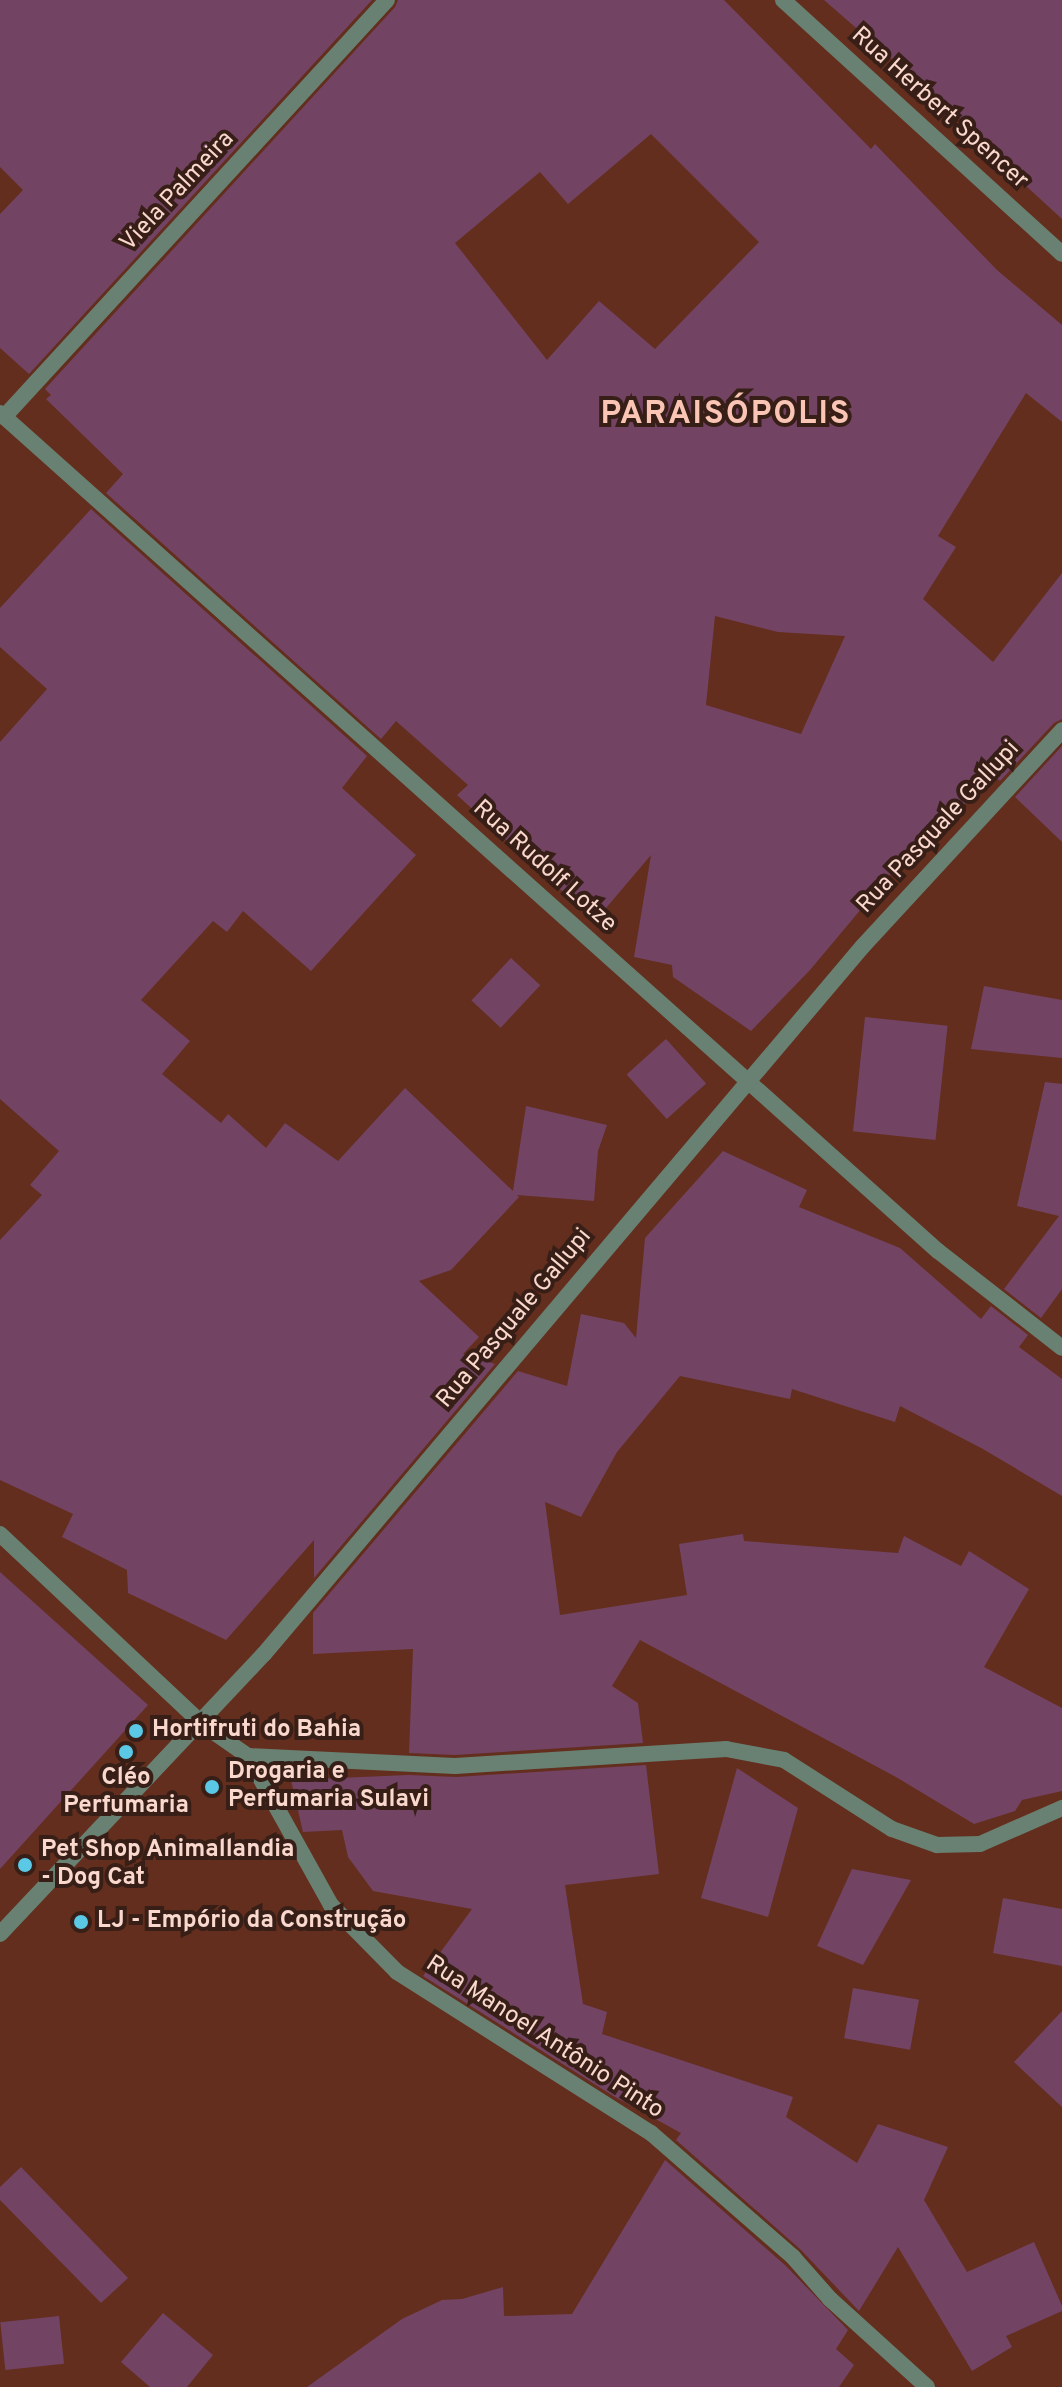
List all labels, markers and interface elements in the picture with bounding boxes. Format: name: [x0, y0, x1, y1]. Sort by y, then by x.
street label: Rua Herbert Spencer: [845, 22, 1033, 196]
street label: Viela Palmeira: [115, 126, 241, 258]
district label: PARAISÓPOLIS: [601, 396, 851, 434]
street label: Rua Pasquale Gallupi: [852, 736, 1026, 920]
street label: Rua Rudolf Lotze: [466, 795, 622, 939]
street label: Rua Pasquale Gallupi: [431, 1223, 599, 1415]
place label: Hortifruti do Bahia: [152, 1717, 361, 1745]
marker: Hortifruti do Bahia: [127, 1722, 145, 1740]
marker: Cléo Perfumaria: [117, 1743, 135, 1761]
place label: Drogaria e Perfumaria Sulavi: [228, 1759, 429, 1815]
place label: Cléo Perfumaria: [63, 1765, 189, 1821]
marker: Drogaria e Perfumaria Sulavi: [203, 1778, 221, 1796]
place label: Pet Shop Animallandia - Dog Cat: [41, 1837, 295, 1893]
marker: Pet Shop Animallandia - Dog Cat: [16, 1856, 34, 1874]
place label: LJ - Empório da Construção: [97, 1908, 406, 1936]
marker: LJ - Empório da Construção: [72, 1913, 90, 1931]
street label: Rua Manoel Antônio Pinto: [419, 1950, 669, 2126]

